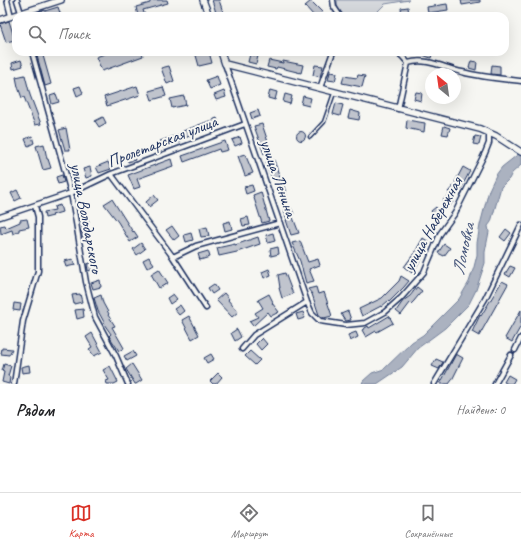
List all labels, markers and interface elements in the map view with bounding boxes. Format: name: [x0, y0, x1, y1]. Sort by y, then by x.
search box: [12, 12, 509, 56]
icon: search: [26, 23, 48, 45]
text: Поиск: [58, 25, 90, 44]
north arrow: [425, 68, 461, 104]
street label: Пролетарская улица: [104, 110, 221, 172]
street label: улица Ленина: [255, 136, 302, 222]
street label: улица Володарского: [65, 160, 108, 277]
street label: улица Набережная: [397, 172, 468, 276]
water label: Ломовка: [447, 219, 480, 277]
text: Рядом: [16, 400, 54, 421]
text: Найдено: 0: [457, 402, 505, 418]
tab: Карта: [69, 502, 94, 540]
tab: Маршрут: [231, 502, 267, 540]
tab: Сохранённые: [405, 502, 452, 540]

